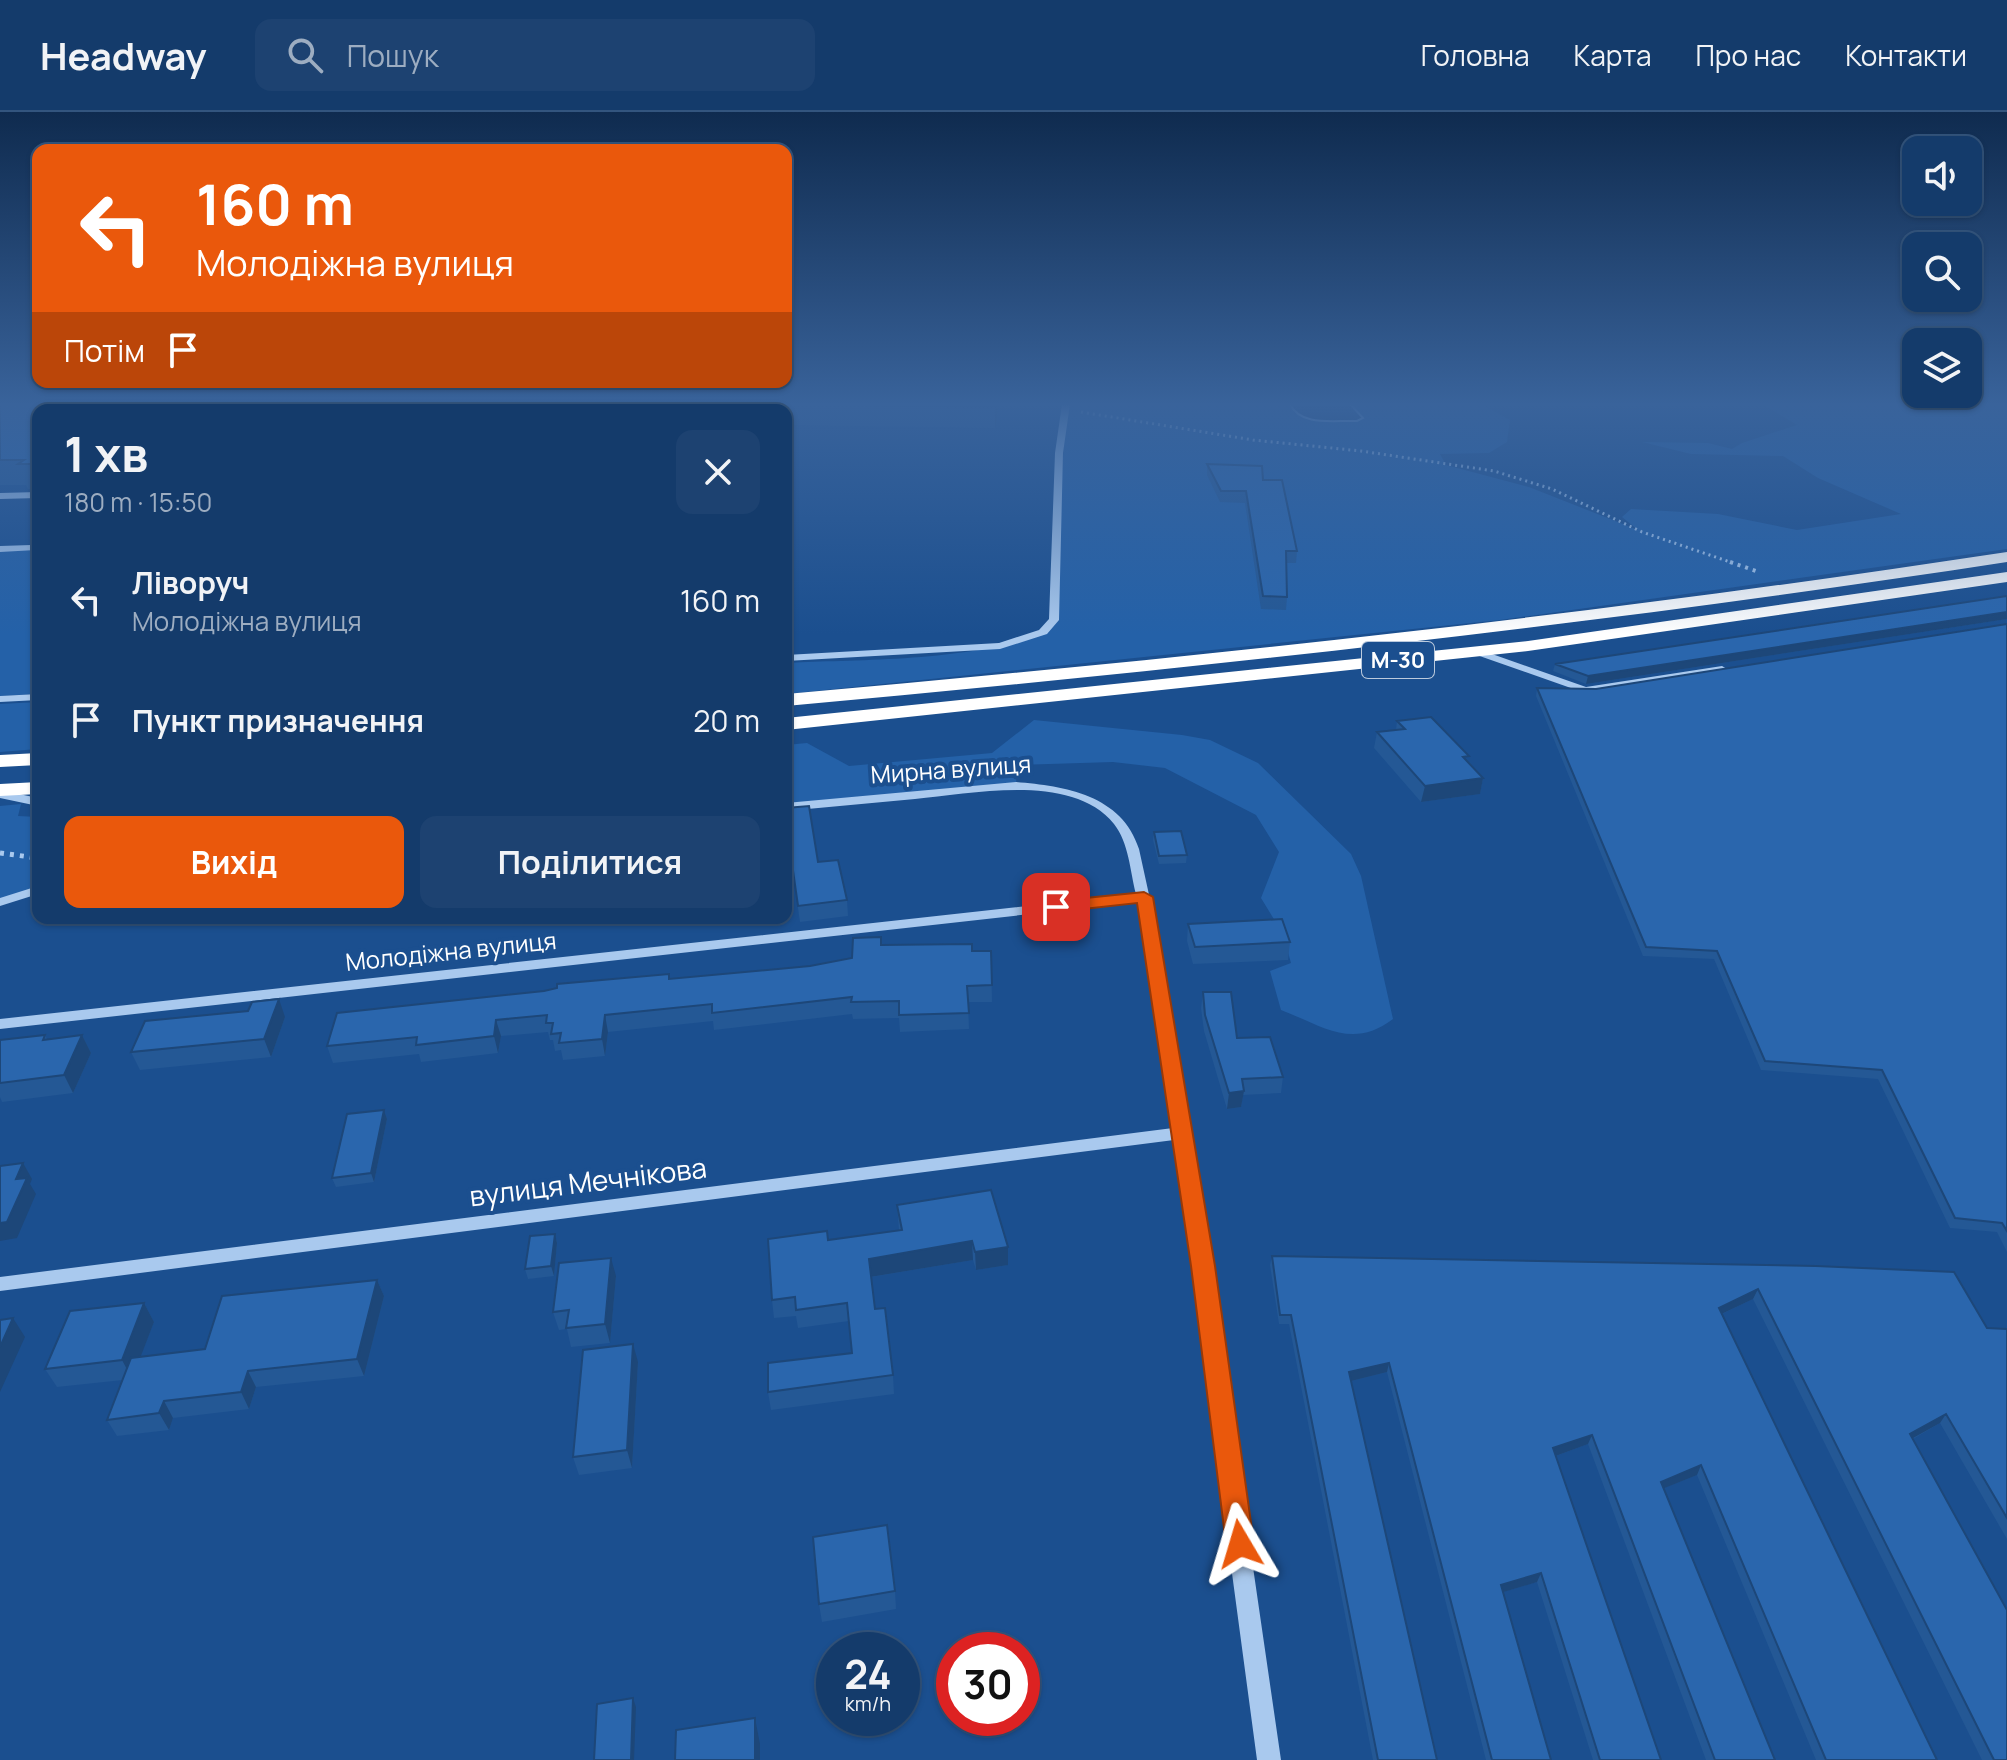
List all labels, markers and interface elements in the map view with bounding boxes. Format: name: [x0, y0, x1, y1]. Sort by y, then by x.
search box: [255, 19, 815, 91]
text: Headway: [40, 29, 207, 81]
icon: search: [283, 33, 327, 77]
text: Пошук: [347, 35, 439, 76]
text: Головна: [1421, 36, 1530, 74]
text: Карта: [1574, 36, 1652, 74]
text: Про нас: [1696, 36, 1801, 74]
text: Контакти: [1845, 36, 1967, 74]
map controls: [1902, 136, 1982, 408]
button: sound: [1902, 136, 1982, 216]
text: 160 m: [196, 165, 354, 242]
icon: left: [64, 176, 168, 280]
button: search: [1902, 232, 1982, 312]
text: Молодіжна вулиця: [196, 238, 514, 287]
icon: arrive: [161, 328, 205, 372]
button: layers: [1902, 328, 1982, 408]
text: Потім: [64, 330, 145, 371]
text: 1 хв: [64, 421, 148, 486]
button: close: [676, 430, 760, 514]
text: 180 m · 15:50: [64, 484, 212, 520]
text: Ліворуч: [132, 562, 249, 603]
icon: left: [64, 578, 108, 622]
text: 160 m: [680, 580, 760, 621]
text: Молодіжна вулиця: [132, 603, 362, 639]
road number: М-30: [1362, 642, 1434, 678]
icon: arrive: [64, 698, 108, 742]
text: Пункт призначення: [132, 700, 424, 741]
text: 20 m: [693, 700, 760, 741]
street label: Мирна вулиця: [869, 746, 1032, 791]
button: Вихід: [64, 816, 404, 908]
button: Поділитися: [420, 816, 760, 908]
pin: [1022, 873, 1090, 941]
icon: arrive: [1034, 885, 1078, 929]
street label: Молодіжна вулиця: [344, 923, 558, 978]
street label: вулиця Мечнікова: [467, 1148, 709, 1214]
position arrow: [1198, 1502, 1282, 1586]
speed limit sign: 30: [936, 1632, 1040, 1736]
text: 24: [844, 1646, 892, 1701]
text: km/h: [845, 1690, 891, 1717]

